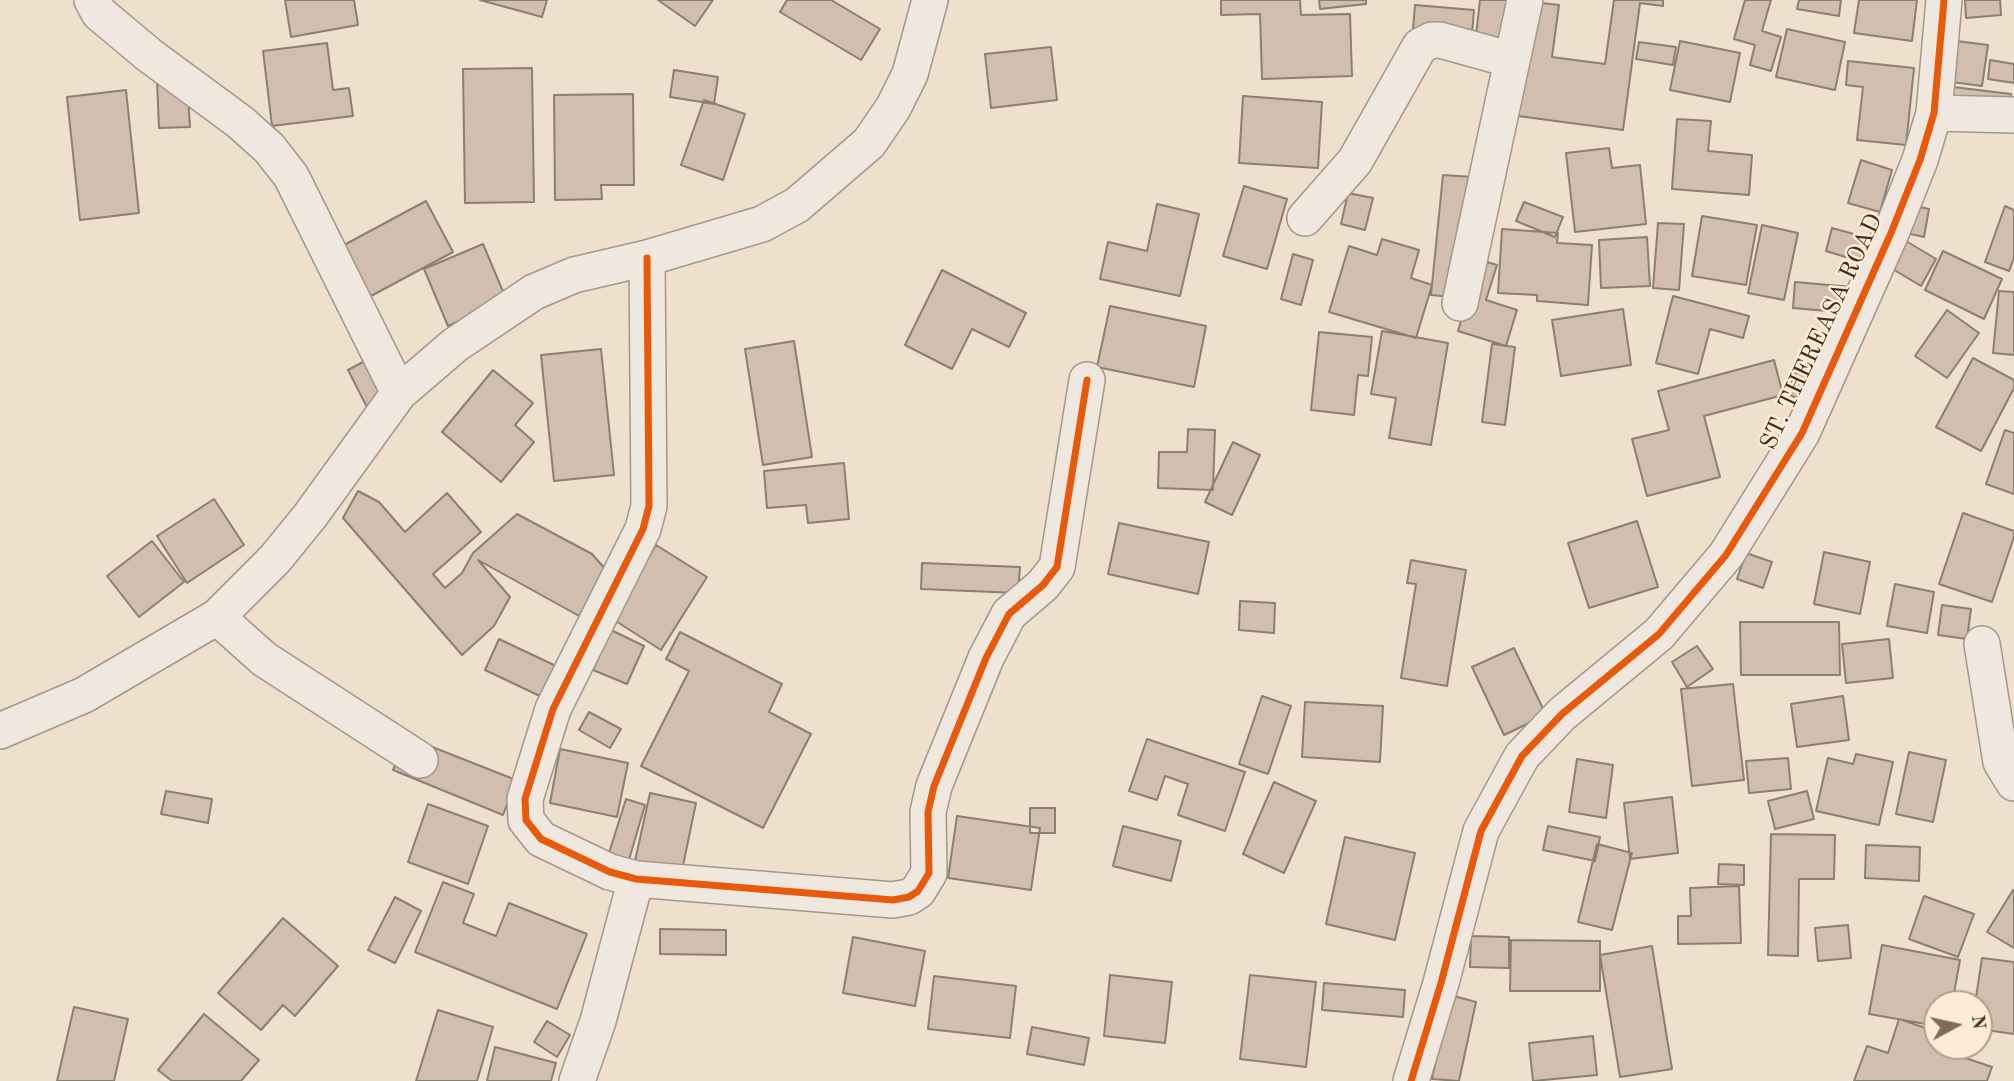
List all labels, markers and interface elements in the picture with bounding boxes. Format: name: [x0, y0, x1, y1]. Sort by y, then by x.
street label: ST. THEREASA ROAD: [1755, 209, 1889, 455]
north arrow: [1923, 990, 1993, 1060]
text: N: [1967, 1014, 1988, 1031]

